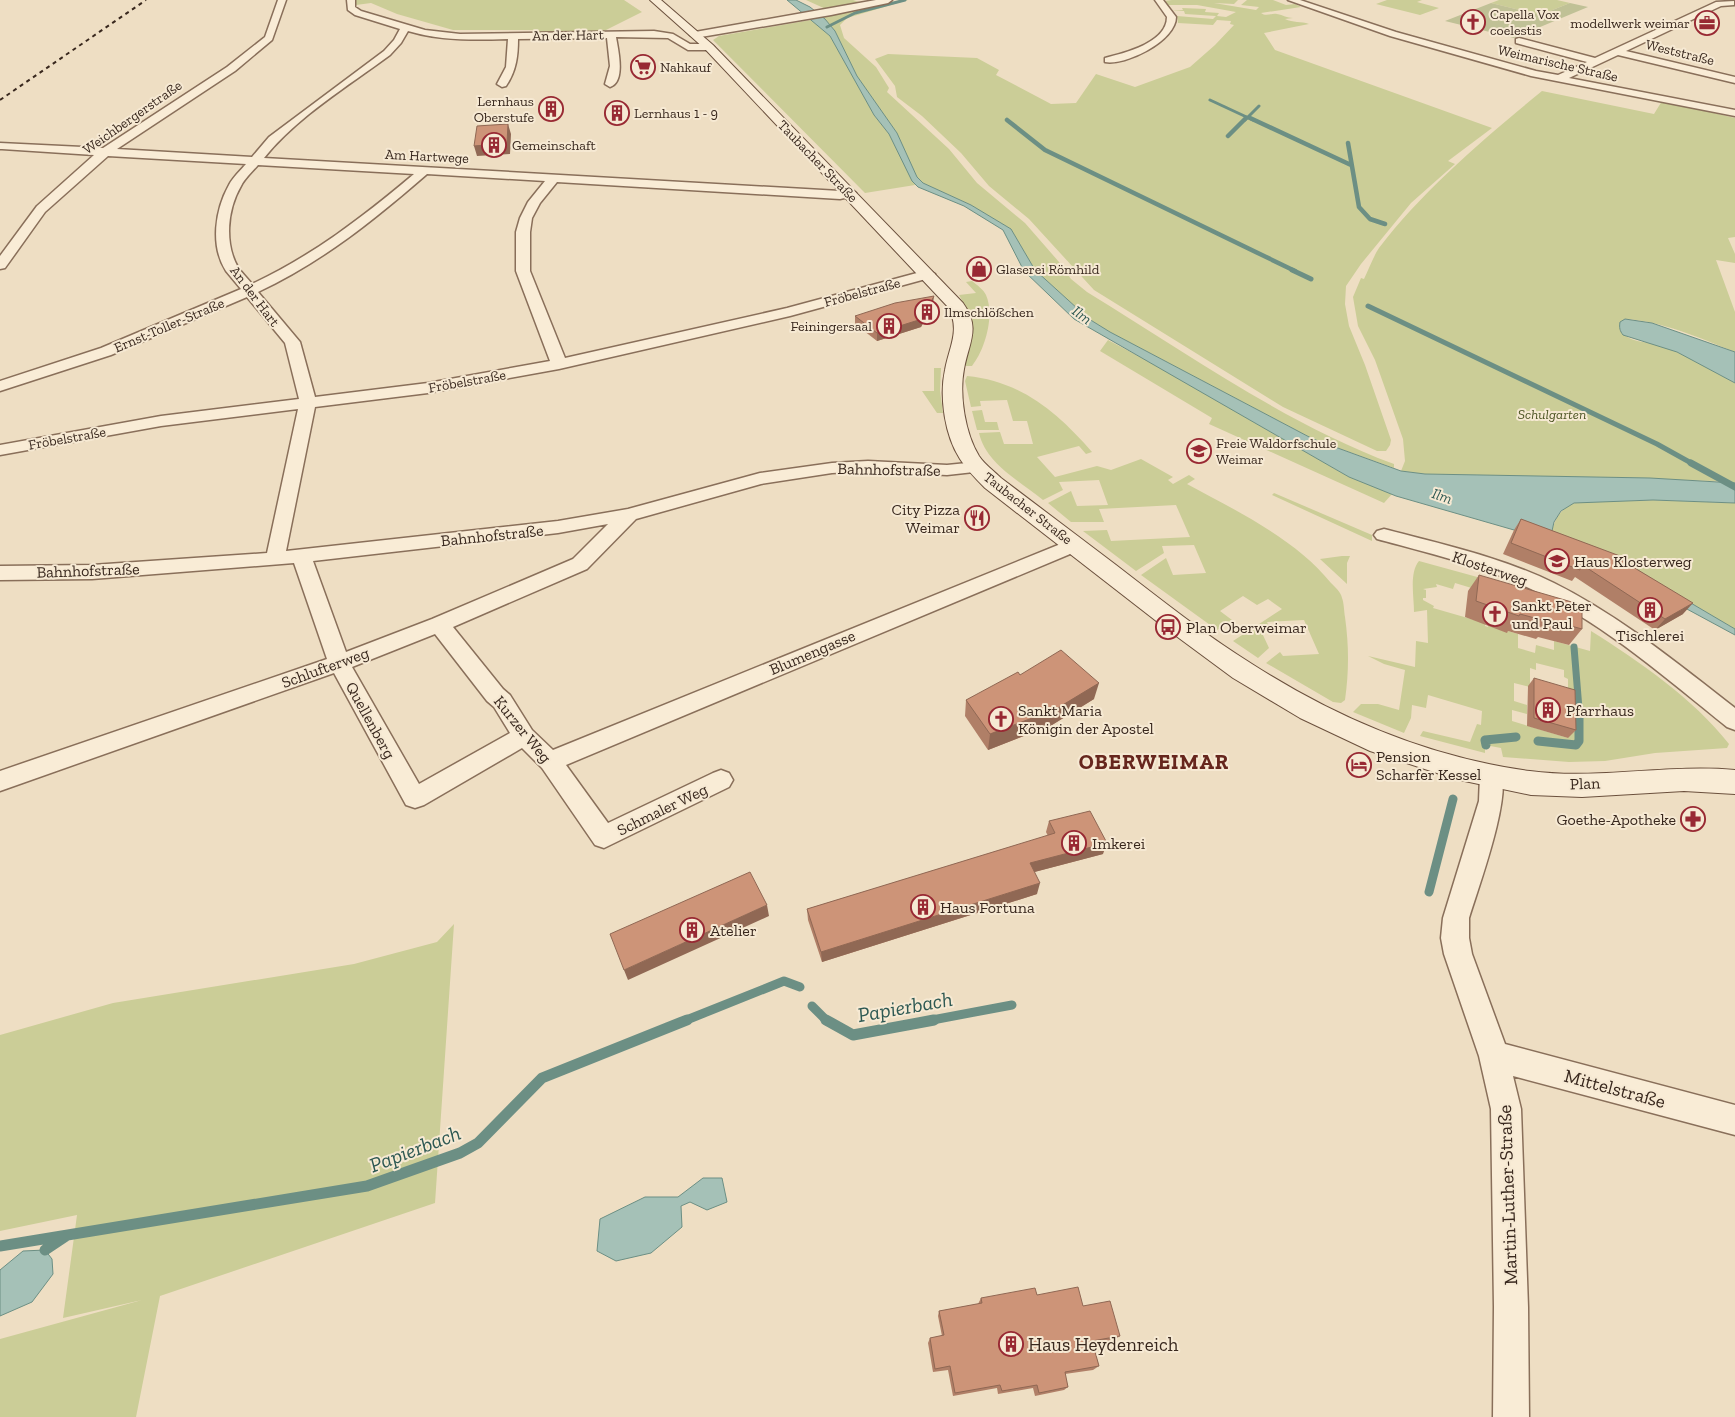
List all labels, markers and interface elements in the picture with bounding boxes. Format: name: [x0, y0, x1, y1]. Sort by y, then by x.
place label: Capella Vox coelestis: [1490, 6, 1559, 39]
church icon: Capella Vox coelestis: [1460, 9, 1486, 35]
office icon: modellwerk weimar: [1694, 10, 1720, 36]
place label: modellwerk weimar: [1570, 15, 1690, 32]
street label: An der Hart: [532, 26, 605, 45]
street label: Weststraße: [1644, 36, 1716, 69]
street label: Weimarische Straße: [1496, 41, 1620, 86]
supermarket icon: Nahkauf: [630, 54, 656, 80]
place label: Nahkauf: [660, 59, 712, 76]
street label: Weichbergerstraße: [79, 77, 185, 158]
place label: Lernhaus Oberstufe: [474, 93, 534, 126]
building icon: Lernhaus Oberstufe: [538, 96, 564, 122]
building icon: Lernhaus 1 - 9: [604, 100, 630, 126]
place label: Lernhaus 1 - 9: [634, 105, 718, 122]
street label: Taubacher Straße: [774, 117, 862, 206]
building icon: Gemeinschaft: [481, 132, 507, 158]
place label: Gemeinschaft: [512, 137, 597, 154]
street label: Am Hartwege: [385, 146, 470, 167]
shop icon: Glaserei Römhild: [966, 256, 992, 282]
place label: Glaserei Römhild: [996, 261, 1100, 278]
street label: An der Hart: [226, 263, 283, 331]
street label: Fröbelstraße: [822, 274, 903, 311]
street label: Ernst-Toller-Straße: [112, 294, 227, 356]
building icon: Ilmschlößchen: [914, 299, 940, 325]
water label: Ilm: [1069, 302, 1096, 328]
place label: Ilmschlößchen: [944, 304, 1034, 321]
building icon: Feiningersaal: [876, 313, 902, 339]
place label: Feiningersaal: [790, 318, 872, 335]
street label: Fröbelstraße: [427, 366, 508, 397]
park label: Schulgarten: [1518, 406, 1586, 423]
street label: Fröbelstraße: [27, 423, 108, 454]
place label: Freie Waldorfschule Weimar: [1216, 435, 1337, 468]
school or university icon: Freie Waldorfschule Weimar: [1186, 438, 1212, 464]
street label: Bahnhofstraße: [837, 459, 941, 480]
street label: Taubacher Straße: [980, 468, 1076, 549]
water label: Ilm: [1430, 484, 1455, 508]
place label: City Pizza Weimar: [892, 500, 960, 537]
restaurant icon: City Pizza Weimar: [964, 505, 990, 531]
street label: Bahnhofstraße: [440, 521, 544, 550]
street label: Klosterweg: [1450, 547, 1530, 590]
school or university icon: Haus Klosterweg: [1544, 548, 1570, 574]
place label: Haus Klosterweg: [1574, 552, 1692, 571]
street label: Bahnhofstraße: [36, 559, 140, 582]
place label: Sankt Peter und Paul: [1512, 596, 1592, 633]
building icon: Tischlerei: [1637, 597, 1663, 623]
church icon: Sankt Peter und Paul: [1482, 601, 1508, 627]
bus stop icon: Plan Oberweimar: [1155, 614, 1181, 640]
place label: Plan Oberweimar: [1186, 618, 1307, 637]
street label: Blumengasse: [766, 626, 858, 679]
place label: Tischlerei: [1616, 626, 1685, 645]
street label: Schlufterweg: [279, 643, 372, 692]
street label: Quellenberg: [342, 678, 400, 762]
street label: Kurzer Weg: [490, 692, 556, 767]
building icon: Pfarrhaus: [1535, 697, 1561, 723]
place label: Sankt Maria Königin der Apostel: [1018, 701, 1154, 738]
place label: Pfarrhaus: [1566, 701, 1634, 720]
church icon: Sankt Maria Königin der Apostel: [988, 706, 1014, 732]
place label: Pension Scharfer Kessel: [1376, 747, 1481, 784]
district label: OBERWEIMAR: [1079, 749, 1229, 774]
hotel icon: Pension Scharfer Kessel: [1346, 752, 1372, 778]
street label: Plan: [1570, 773, 1601, 794]
street label: Schmaler Weg: [614, 779, 711, 840]
pharmacy icon: Goethe-Apotheke: [1680, 806, 1706, 832]
place label: Goethe-Apotheke: [1556, 810, 1676, 829]
building icon: Imkerei: [1061, 830, 1087, 856]
place label: Imkerei: [1092, 834, 1146, 853]
building icon: Haus Fortuna: [910, 894, 936, 920]
place label: Haus Fortuna: [940, 898, 1035, 917]
building icon: Atelier: [679, 917, 705, 943]
place label: Atelier: [710, 921, 757, 940]
water label: Papierbach: [856, 986, 954, 1027]
street label: Mittelstraße: [1562, 1064, 1668, 1113]
street label: Martin-Luther-Straße: [1493, 1104, 1522, 1286]
water label: Papierbach: [366, 1120, 464, 1177]
building icon: Haus Heydenreich: [998, 1331, 1024, 1357]
place label: Haus Heydenreich: [1028, 1333, 1179, 1356]

